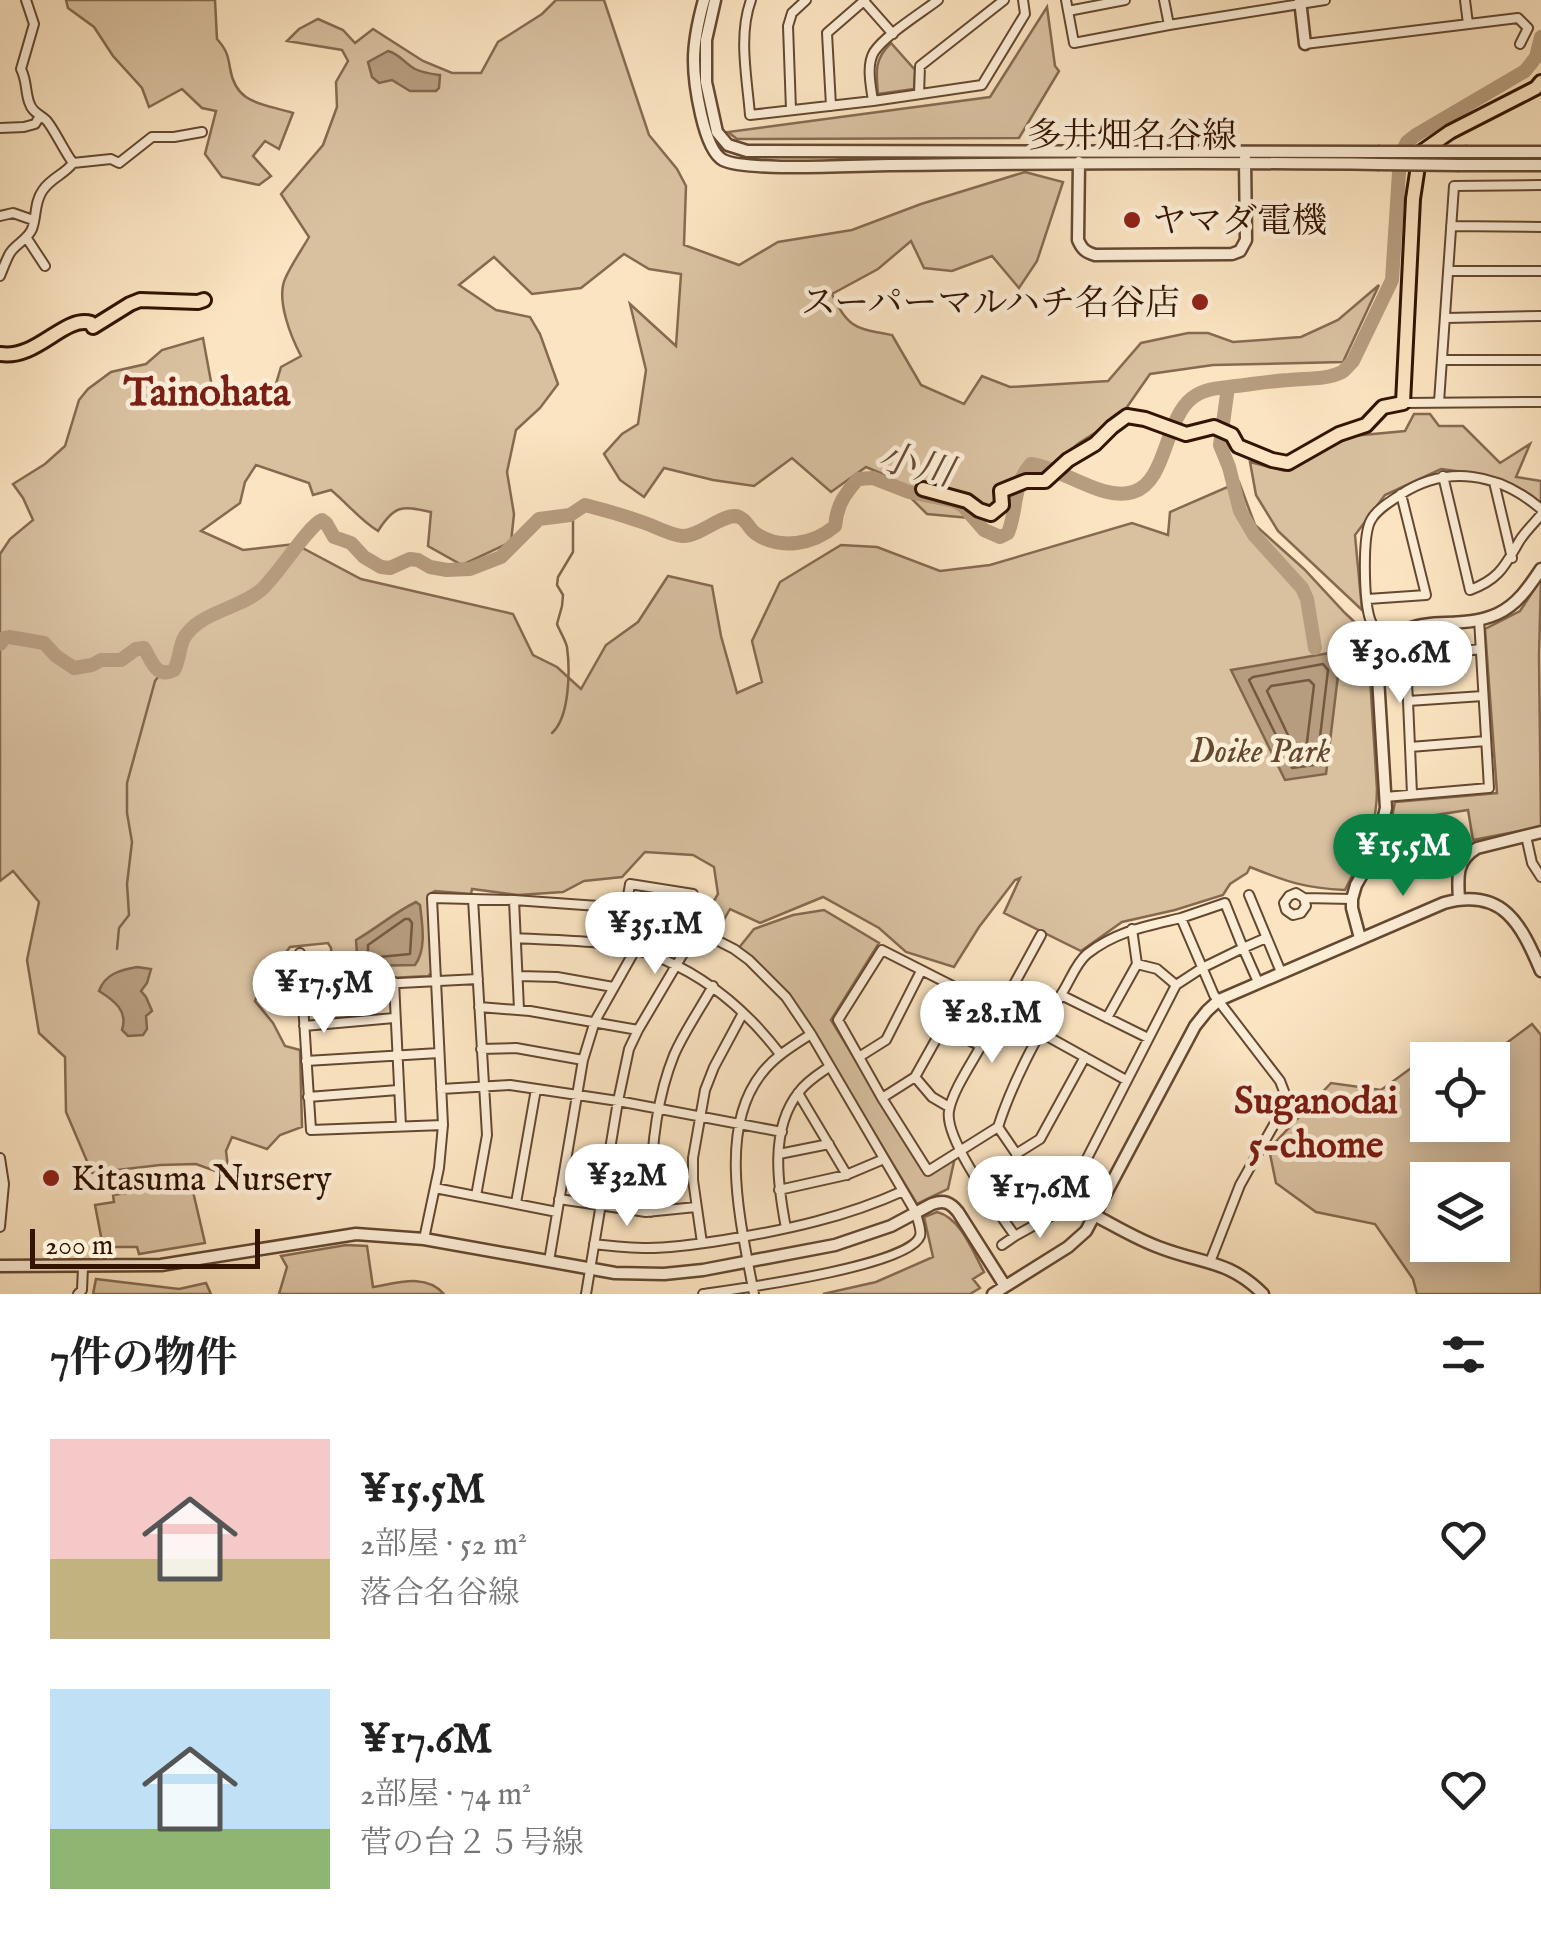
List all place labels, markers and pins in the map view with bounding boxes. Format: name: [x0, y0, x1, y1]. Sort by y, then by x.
place label: ヤマダ電機: [1152, 200, 1327, 245]
marker: ヤマダ電機: [1121, 209, 1143, 231]
place label: スーパーマルハチ名谷店: [801, 282, 1180, 327]
marker: スーパーマルハチ名谷店: [1189, 291, 1211, 313]
pin: ¥30.6M: [1319, 621, 1481, 706]
pin: ¥15.5M: [1322, 814, 1484, 899]
pin: ¥35.1M: [574, 892, 736, 977]
pin: ¥17.5M: [243, 951, 405, 1036]
pin: ¥28.1M: [911, 981, 1073, 1066]
pin: ¥32M: [568, 1144, 686, 1229]
pin: ¥17.6M: [959, 1156, 1121, 1241]
place label: Kitasuma Nursery: [71, 1158, 333, 1203]
marker: Kitasuma Nursery: [40, 1167, 62, 1189]

